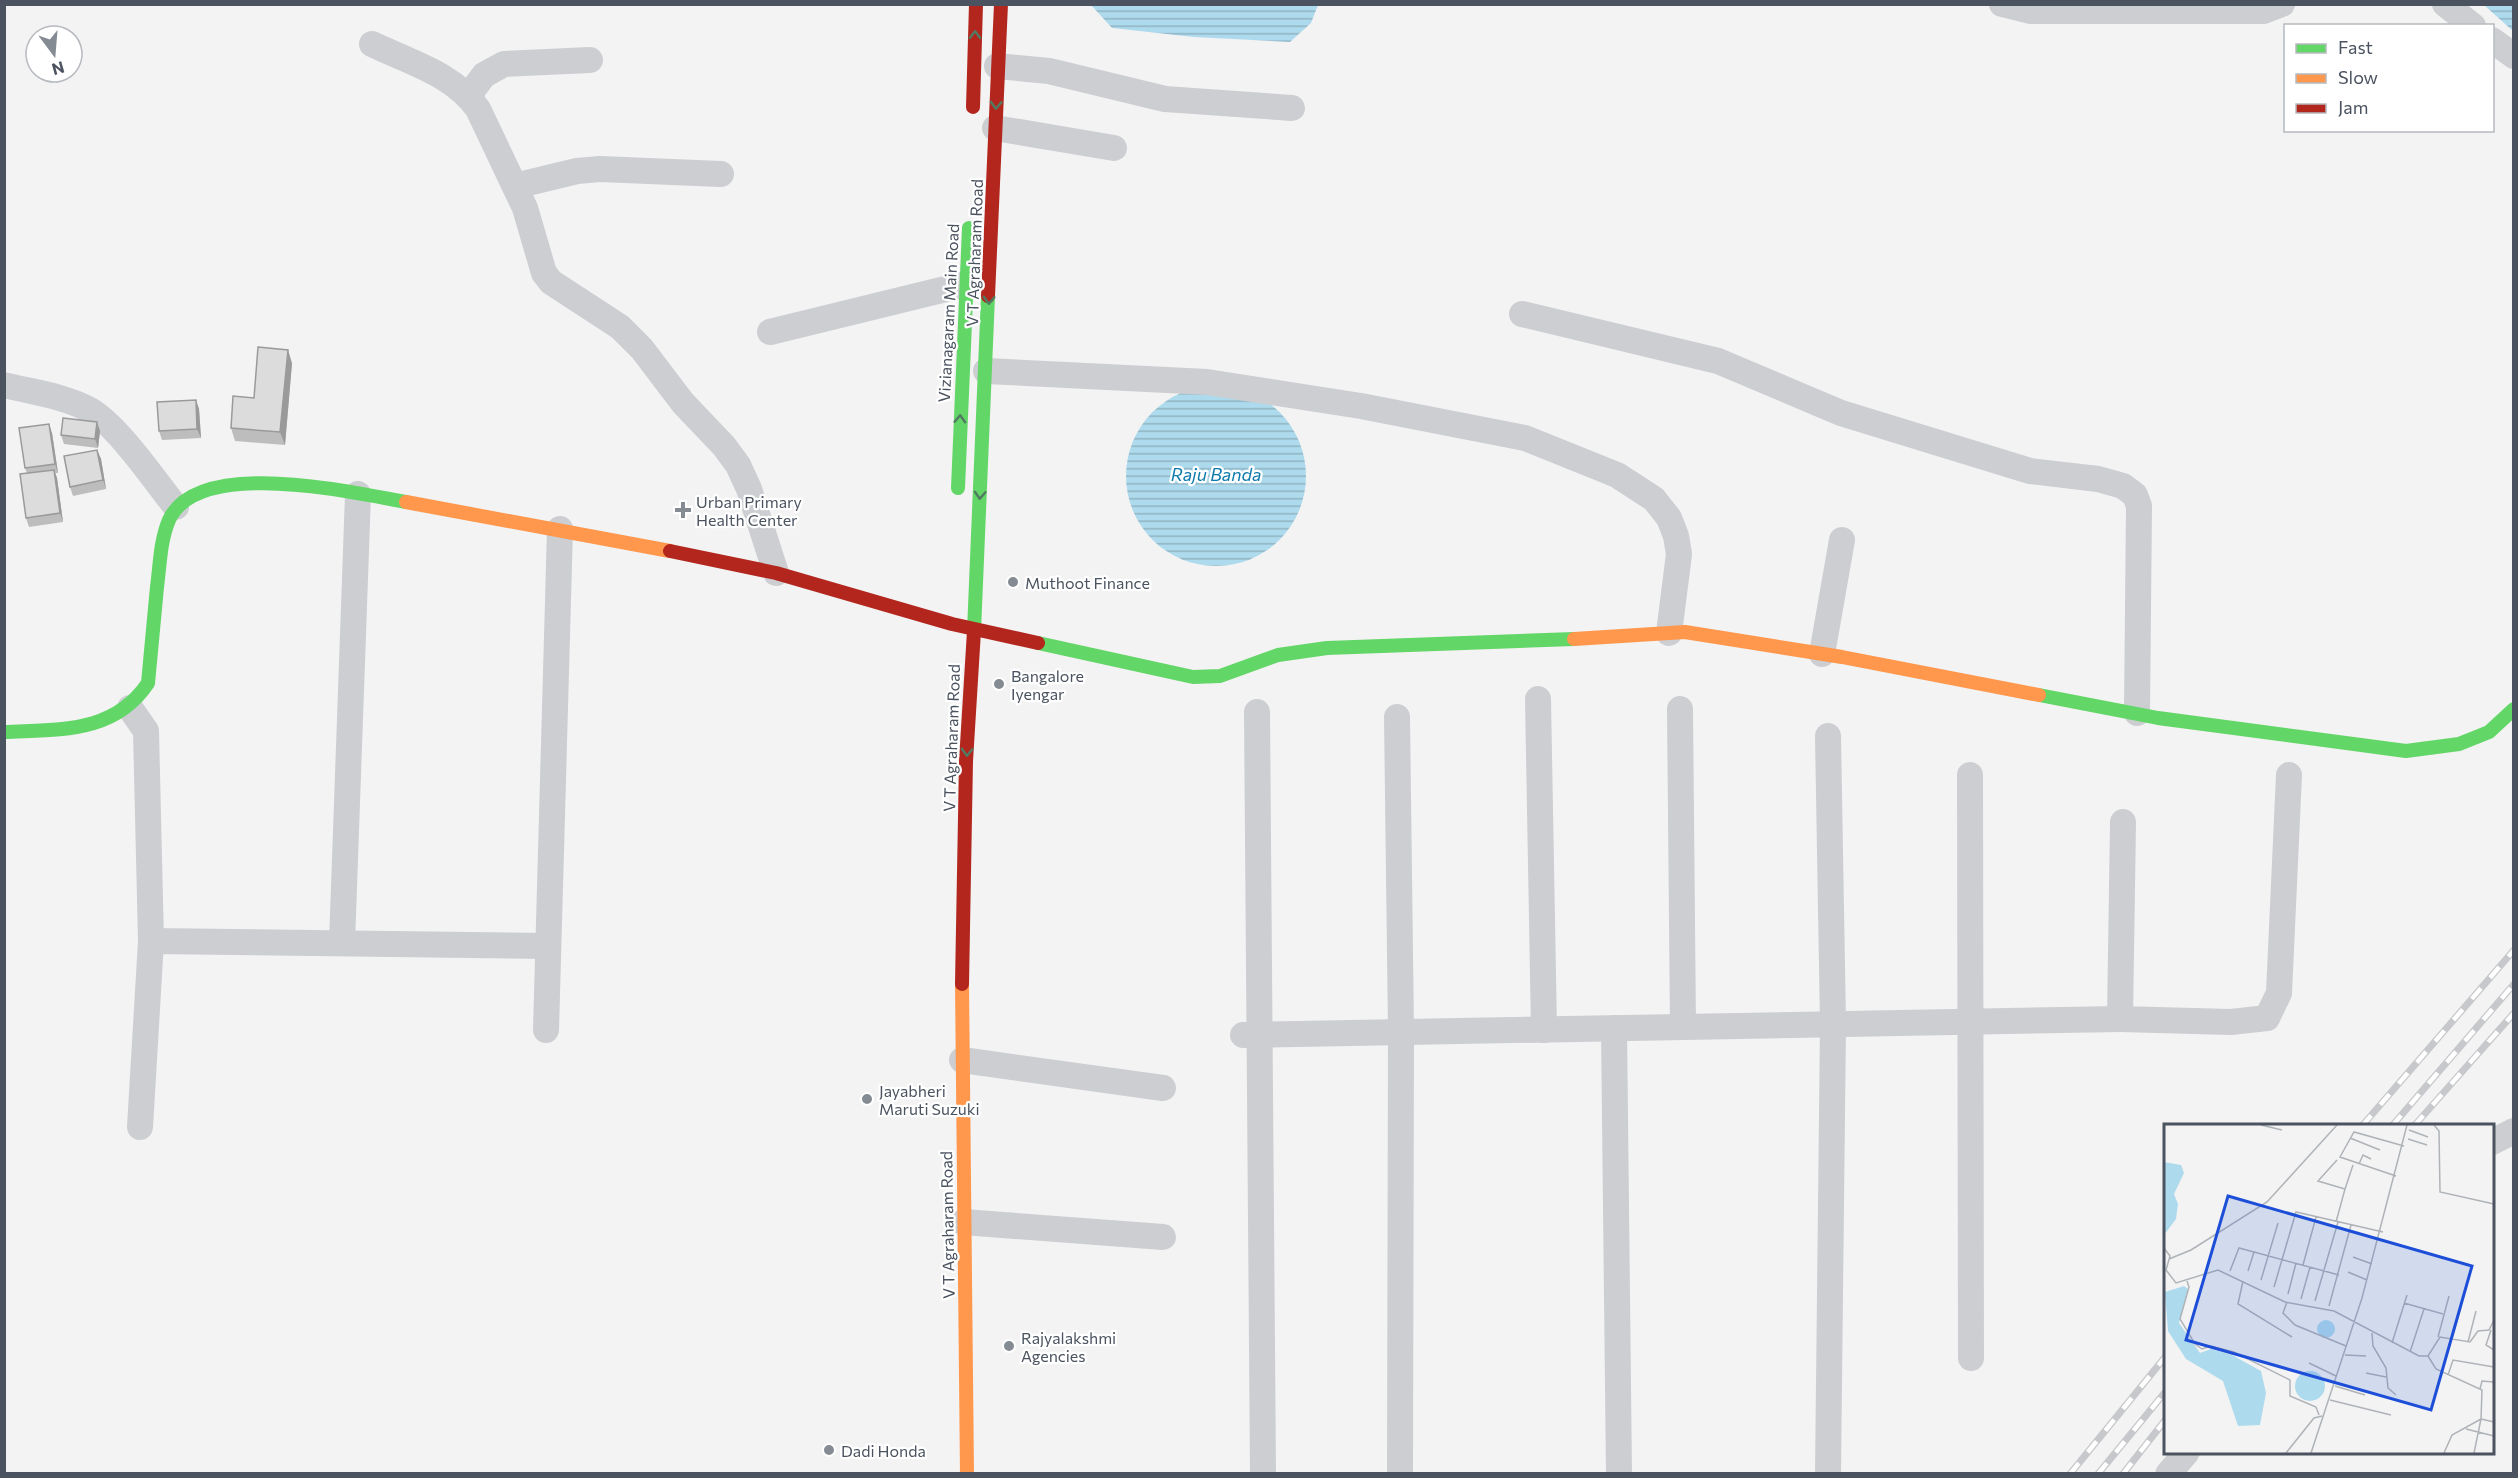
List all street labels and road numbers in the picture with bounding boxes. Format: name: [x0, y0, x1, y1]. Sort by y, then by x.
street label: V T Agraharam Road: [962, 179, 986, 327]
street label: Vizianagaram Main Road: [934, 223, 962, 403]
street label: V T Agraharam Road: [939, 664, 963, 812]
street label: V T Agraharam Road: [936, 1151, 958, 1299]

